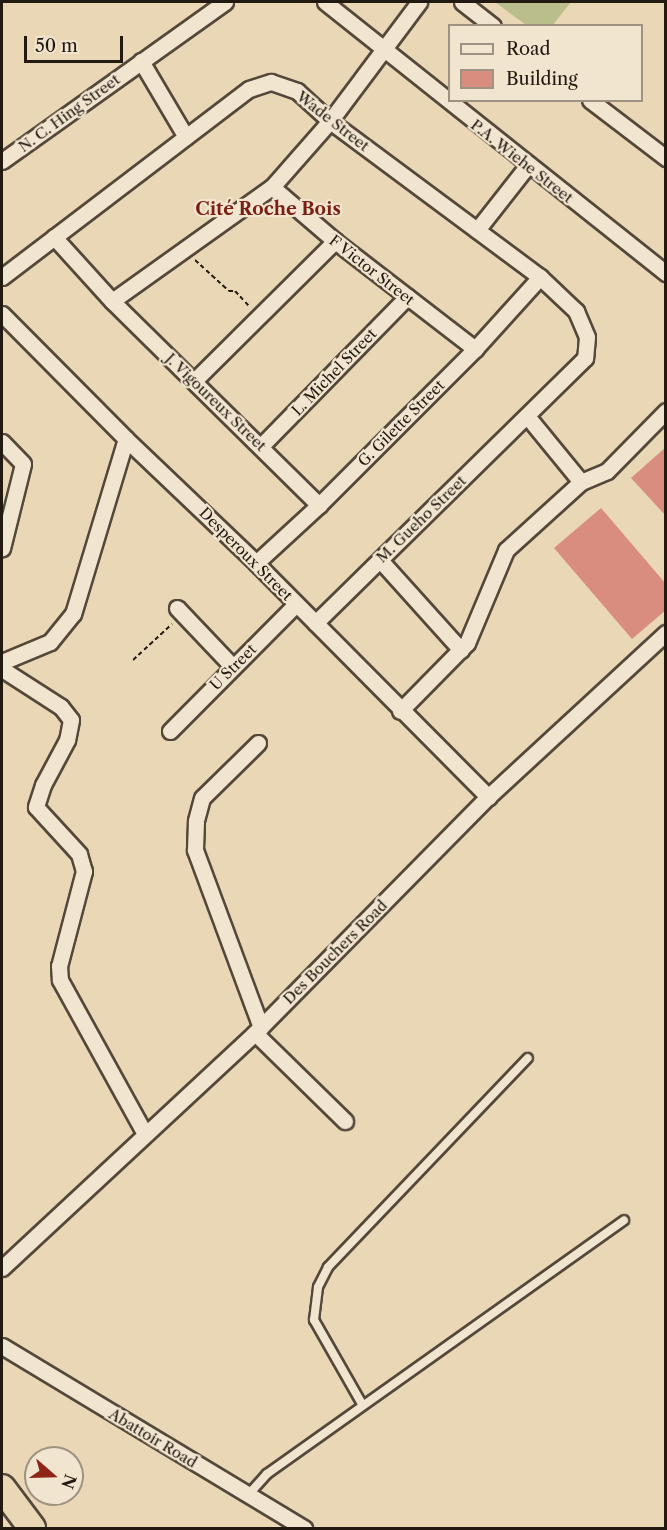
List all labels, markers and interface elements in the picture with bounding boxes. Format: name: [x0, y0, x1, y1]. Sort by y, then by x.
scale bar: [27, 24, 126, 62]
legend: [448, 24, 643, 102]
text: 50 m: [35, 35, 78, 57]
text: Road: [506, 38, 551, 60]
text: Building: [506, 68, 578, 90]
street label: N. C. Hing Street: [15, 70, 123, 156]
street label: Wade Street: [293, 87, 373, 155]
street label: P.A. Wiehe Street: [467, 115, 577, 207]
district label: Cité Roche Bois: [195, 198, 341, 220]
street label: F Victor Street: [325, 231, 419, 309]
street label: L. Michel Street: [288, 325, 380, 419]
street label: J. Vigoureux Street: [162, 349, 270, 455]
street label: G. Gilette Street: [354, 376, 448, 470]
street label: M. Gueho Street: [372, 472, 470, 566]
street label: Desperoux Street: [196, 504, 296, 604]
street label: U Street: [206, 640, 260, 694]
street label: Des Bouchers Road: [279, 896, 391, 1008]
street label: Abattoir Road: [106, 1405, 200, 1471]
north arrow: [24, 1446, 84, 1506]
text: N: [57, 1472, 81, 1491]

